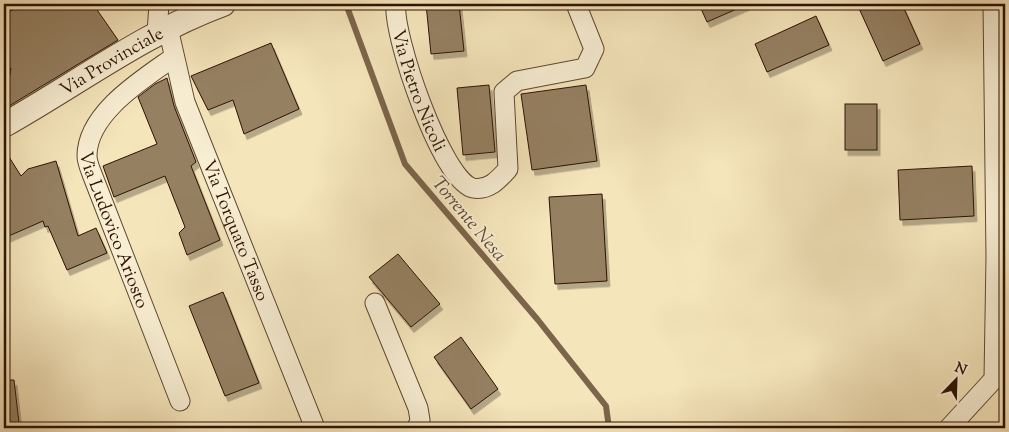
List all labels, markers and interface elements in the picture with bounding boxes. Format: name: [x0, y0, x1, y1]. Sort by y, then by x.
street label: Via Provinciale: [55, 22, 169, 104]
street label: Via Pietro Nicoli: [384, 27, 451, 157]
street label: Via Ludovico Ariosto: [71, 150, 154, 313]
street label: Via Torquato Tasso: [194, 156, 274, 306]
water label: Torrente Nesa: [424, 171, 512, 268]
north arrow: [932, 354, 982, 404]
text: N: [951, 358, 969, 381]

